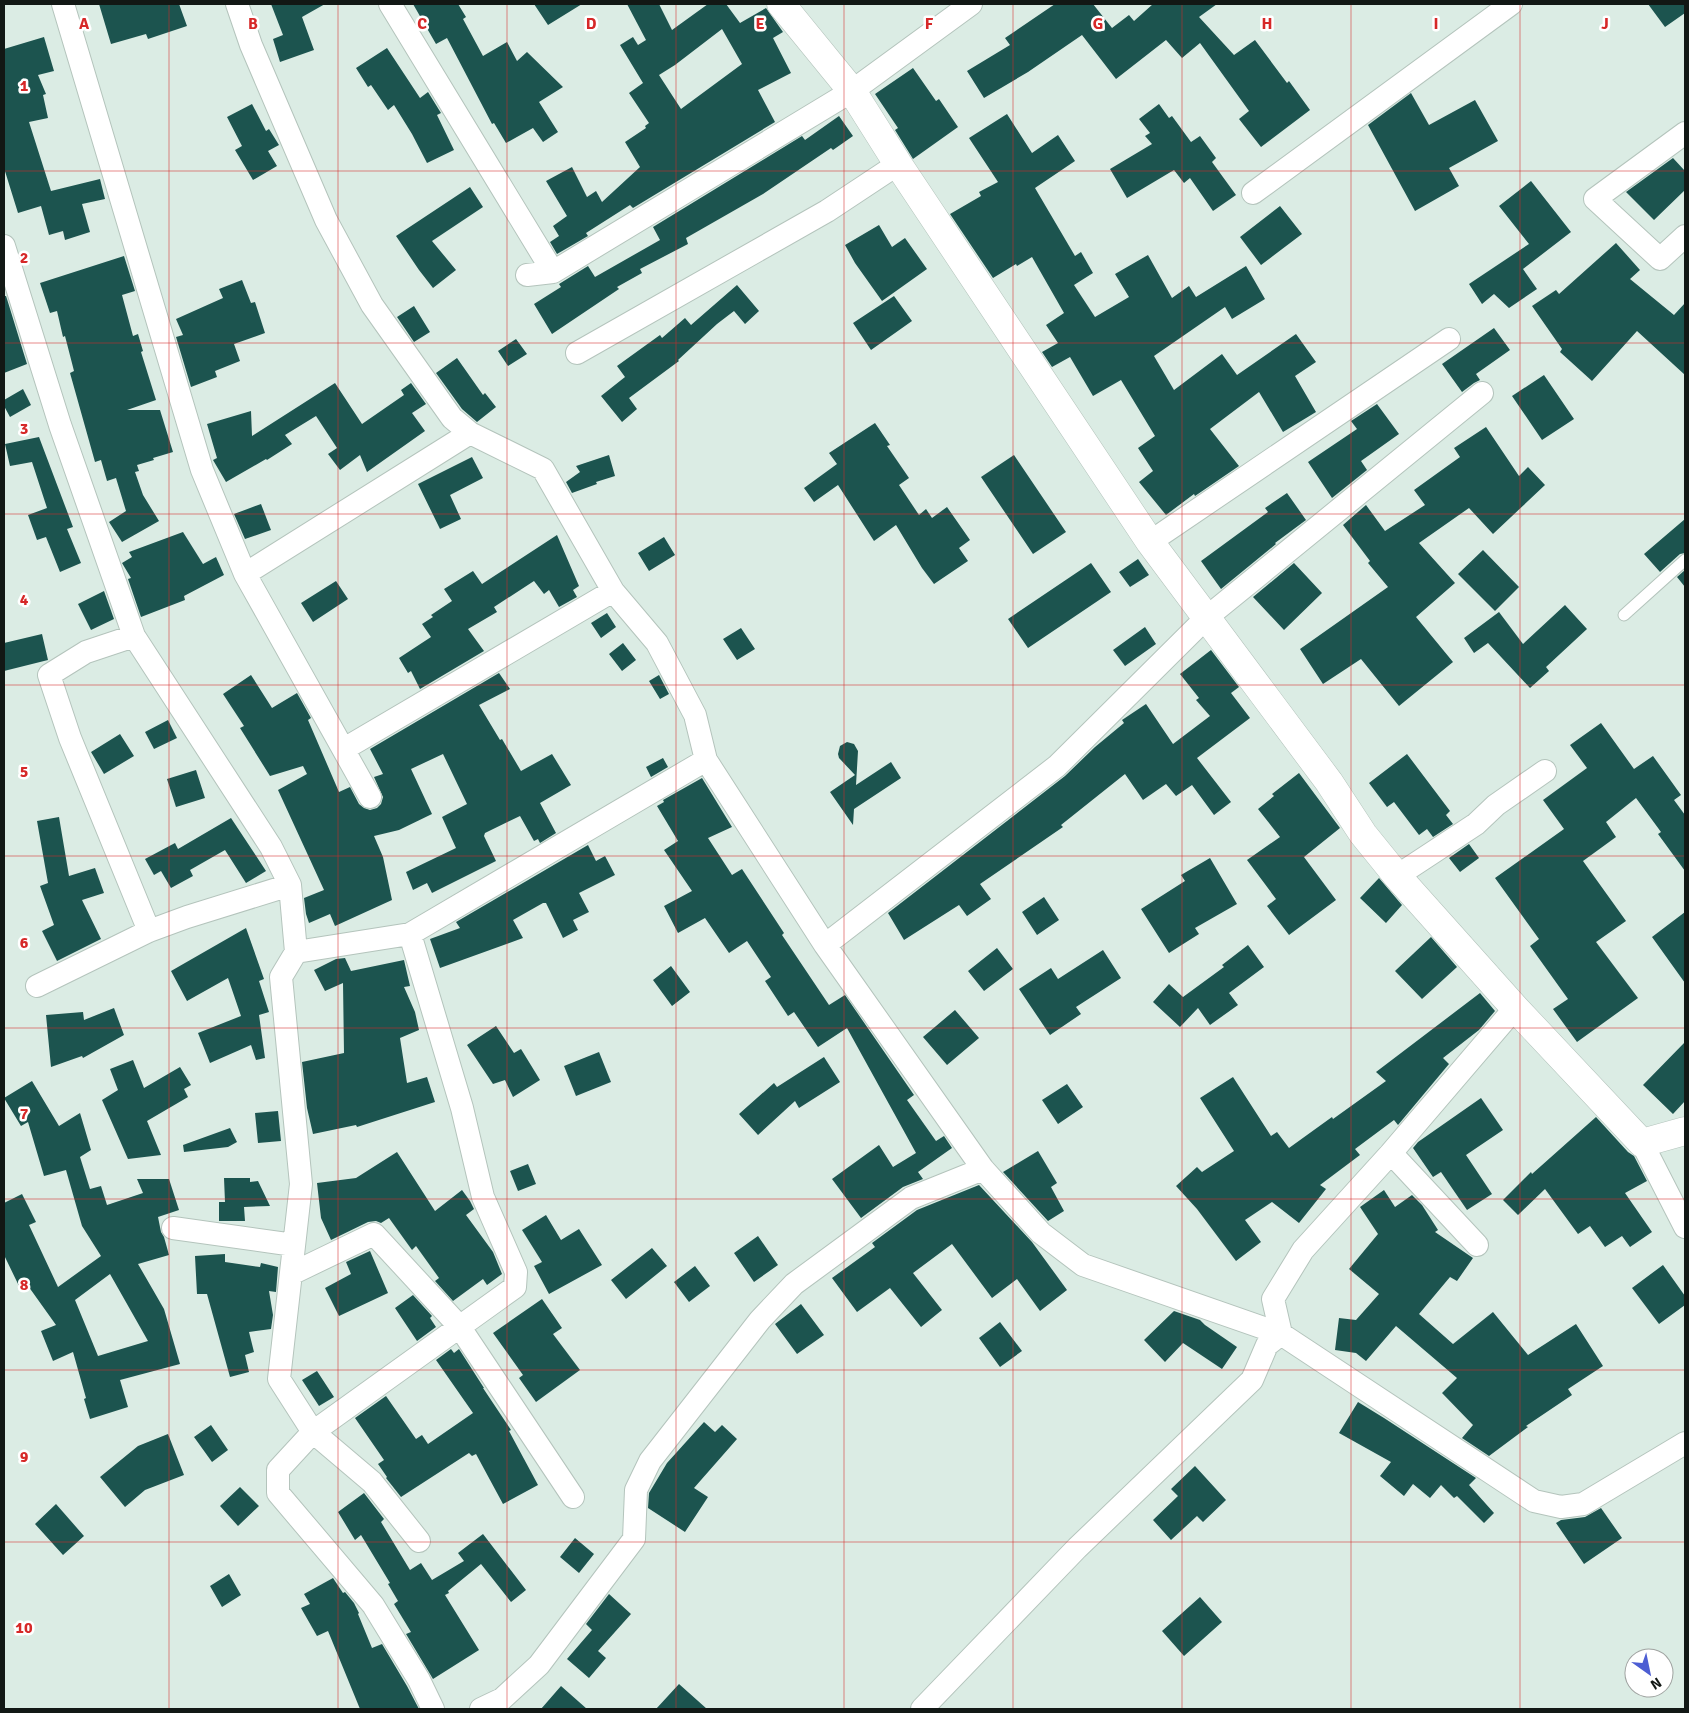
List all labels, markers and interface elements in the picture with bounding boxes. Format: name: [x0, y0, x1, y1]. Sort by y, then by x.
text: A: [79, 14, 90, 34]
text: B: [248, 14, 258, 34]
text: C: [417, 14, 427, 34]
text: D: [586, 14, 597, 34]
text: E: [755, 14, 765, 34]
text: F: [925, 14, 934, 34]
text: G: [1093, 14, 1103, 34]
text: H: [1262, 14, 1272, 34]
text: I: [1433, 14, 1439, 34]
text: J: [1601, 14, 1609, 34]
text: 1: [20, 76, 29, 96]
text: 2: [20, 248, 28, 268]
text: 3: [20, 419, 28, 439]
text: 4: [20, 590, 29, 610]
text: 5: [20, 762, 28, 782]
text: 6: [20, 933, 29, 953]
text: 7: [20, 1104, 29, 1124]
text: 8: [20, 1275, 29, 1295]
text: 9: [20, 1447, 29, 1467]
text: 10: [15, 1618, 33, 1638]
north arrow: [1624, 1648, 1674, 1698]
text: N: [1647, 1674, 1665, 1693]

